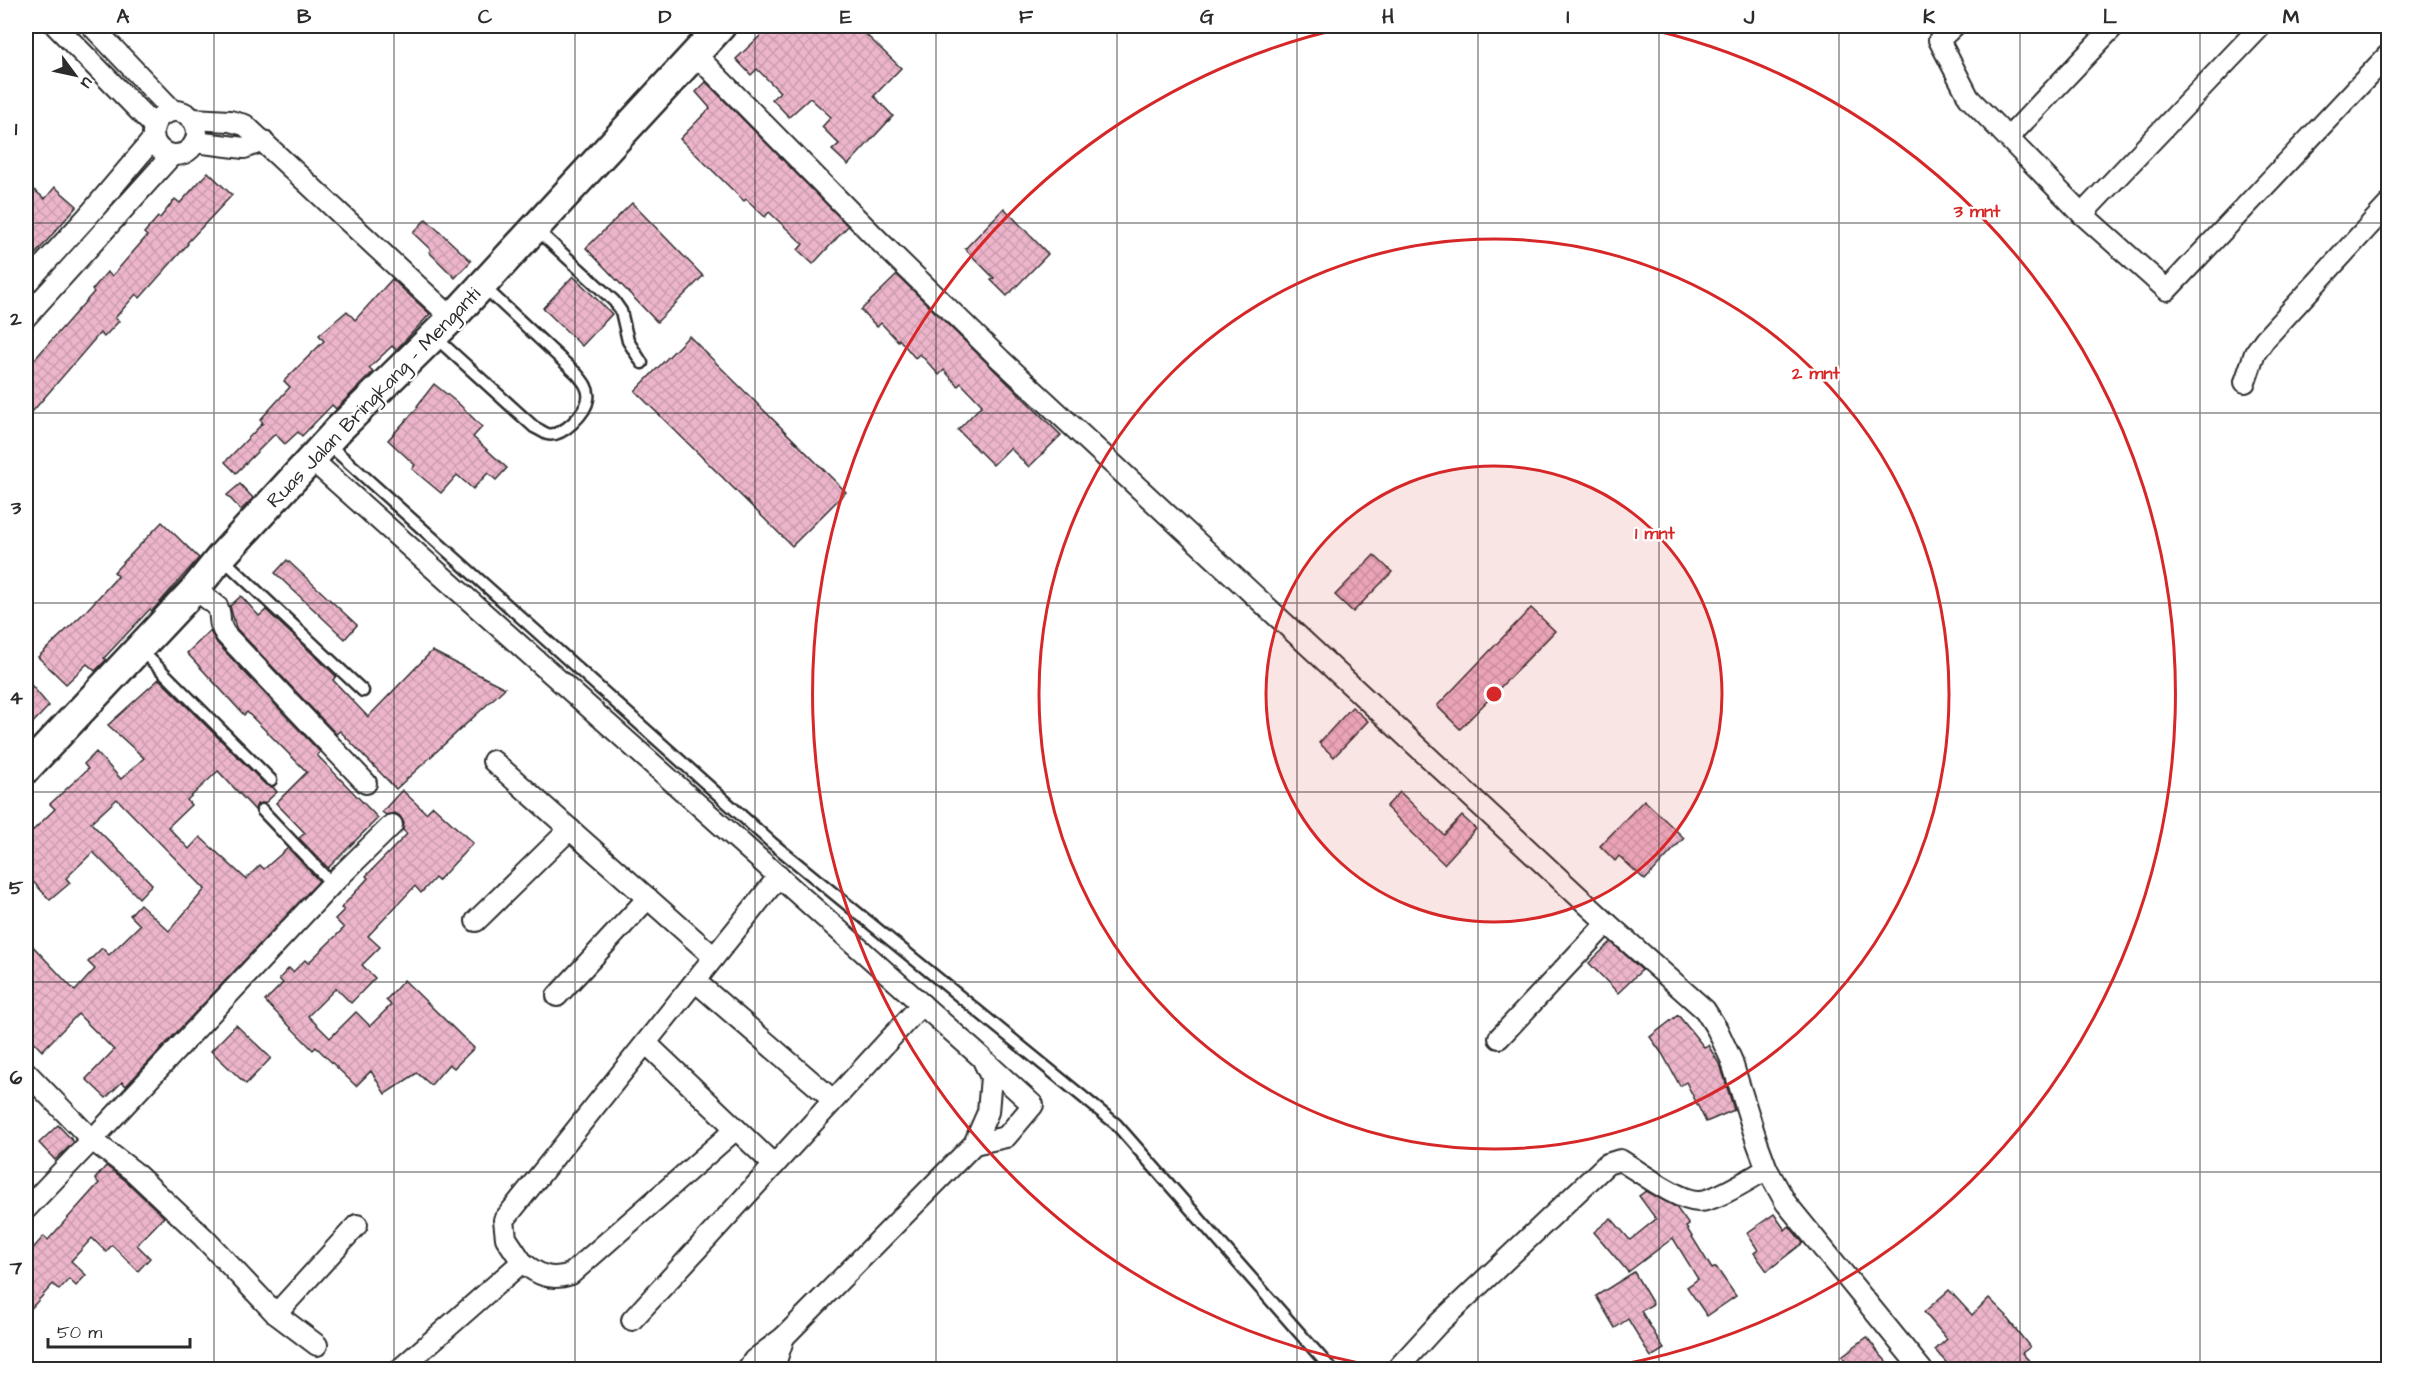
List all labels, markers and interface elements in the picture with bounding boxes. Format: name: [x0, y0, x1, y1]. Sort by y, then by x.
text: A: [117, 3, 130, 31]
text: B: [297, 3, 312, 31]
text: C: [478, 3, 493, 31]
text: D: [659, 3, 672, 31]
text: E: [840, 3, 852, 31]
text: F: [1019, 3, 1034, 31]
text: G: [1200, 3, 1214, 31]
text: H: [1382, 3, 1394, 31]
text: I: [1566, 3, 1570, 31]
text: J: [1743, 3, 1755, 31]
text: K: [1923, 3, 1936, 31]
text: L: [2103, 3, 2117, 31]
text: M: [2283, 3, 2300, 31]
north arrow: [45, 45, 105, 105]
text: U: [75, 73, 98, 92]
text: 1: [15, 115, 18, 143]
text: 3 mnt: [1953, 199, 2001, 224]
street label: Ruas Jalan Bringkang - Menganti: [260, 281, 488, 515]
text: 2: [9, 305, 22, 333]
text: 2 mnt: [1791, 361, 1841, 386]
text: 3: [10, 494, 22, 522]
text: 1 mnt: [1635, 521, 1676, 546]
text: 4: [9, 684, 23, 712]
centre of rings: [1484, 684, 1504, 704]
text: 5: [9, 874, 24, 902]
text: 6: [10, 1064, 23, 1092]
text: 7: [9, 1254, 23, 1282]
scale bar: [48, 1311, 190, 1349]
text: 50 m: [57, 1320, 102, 1345]

